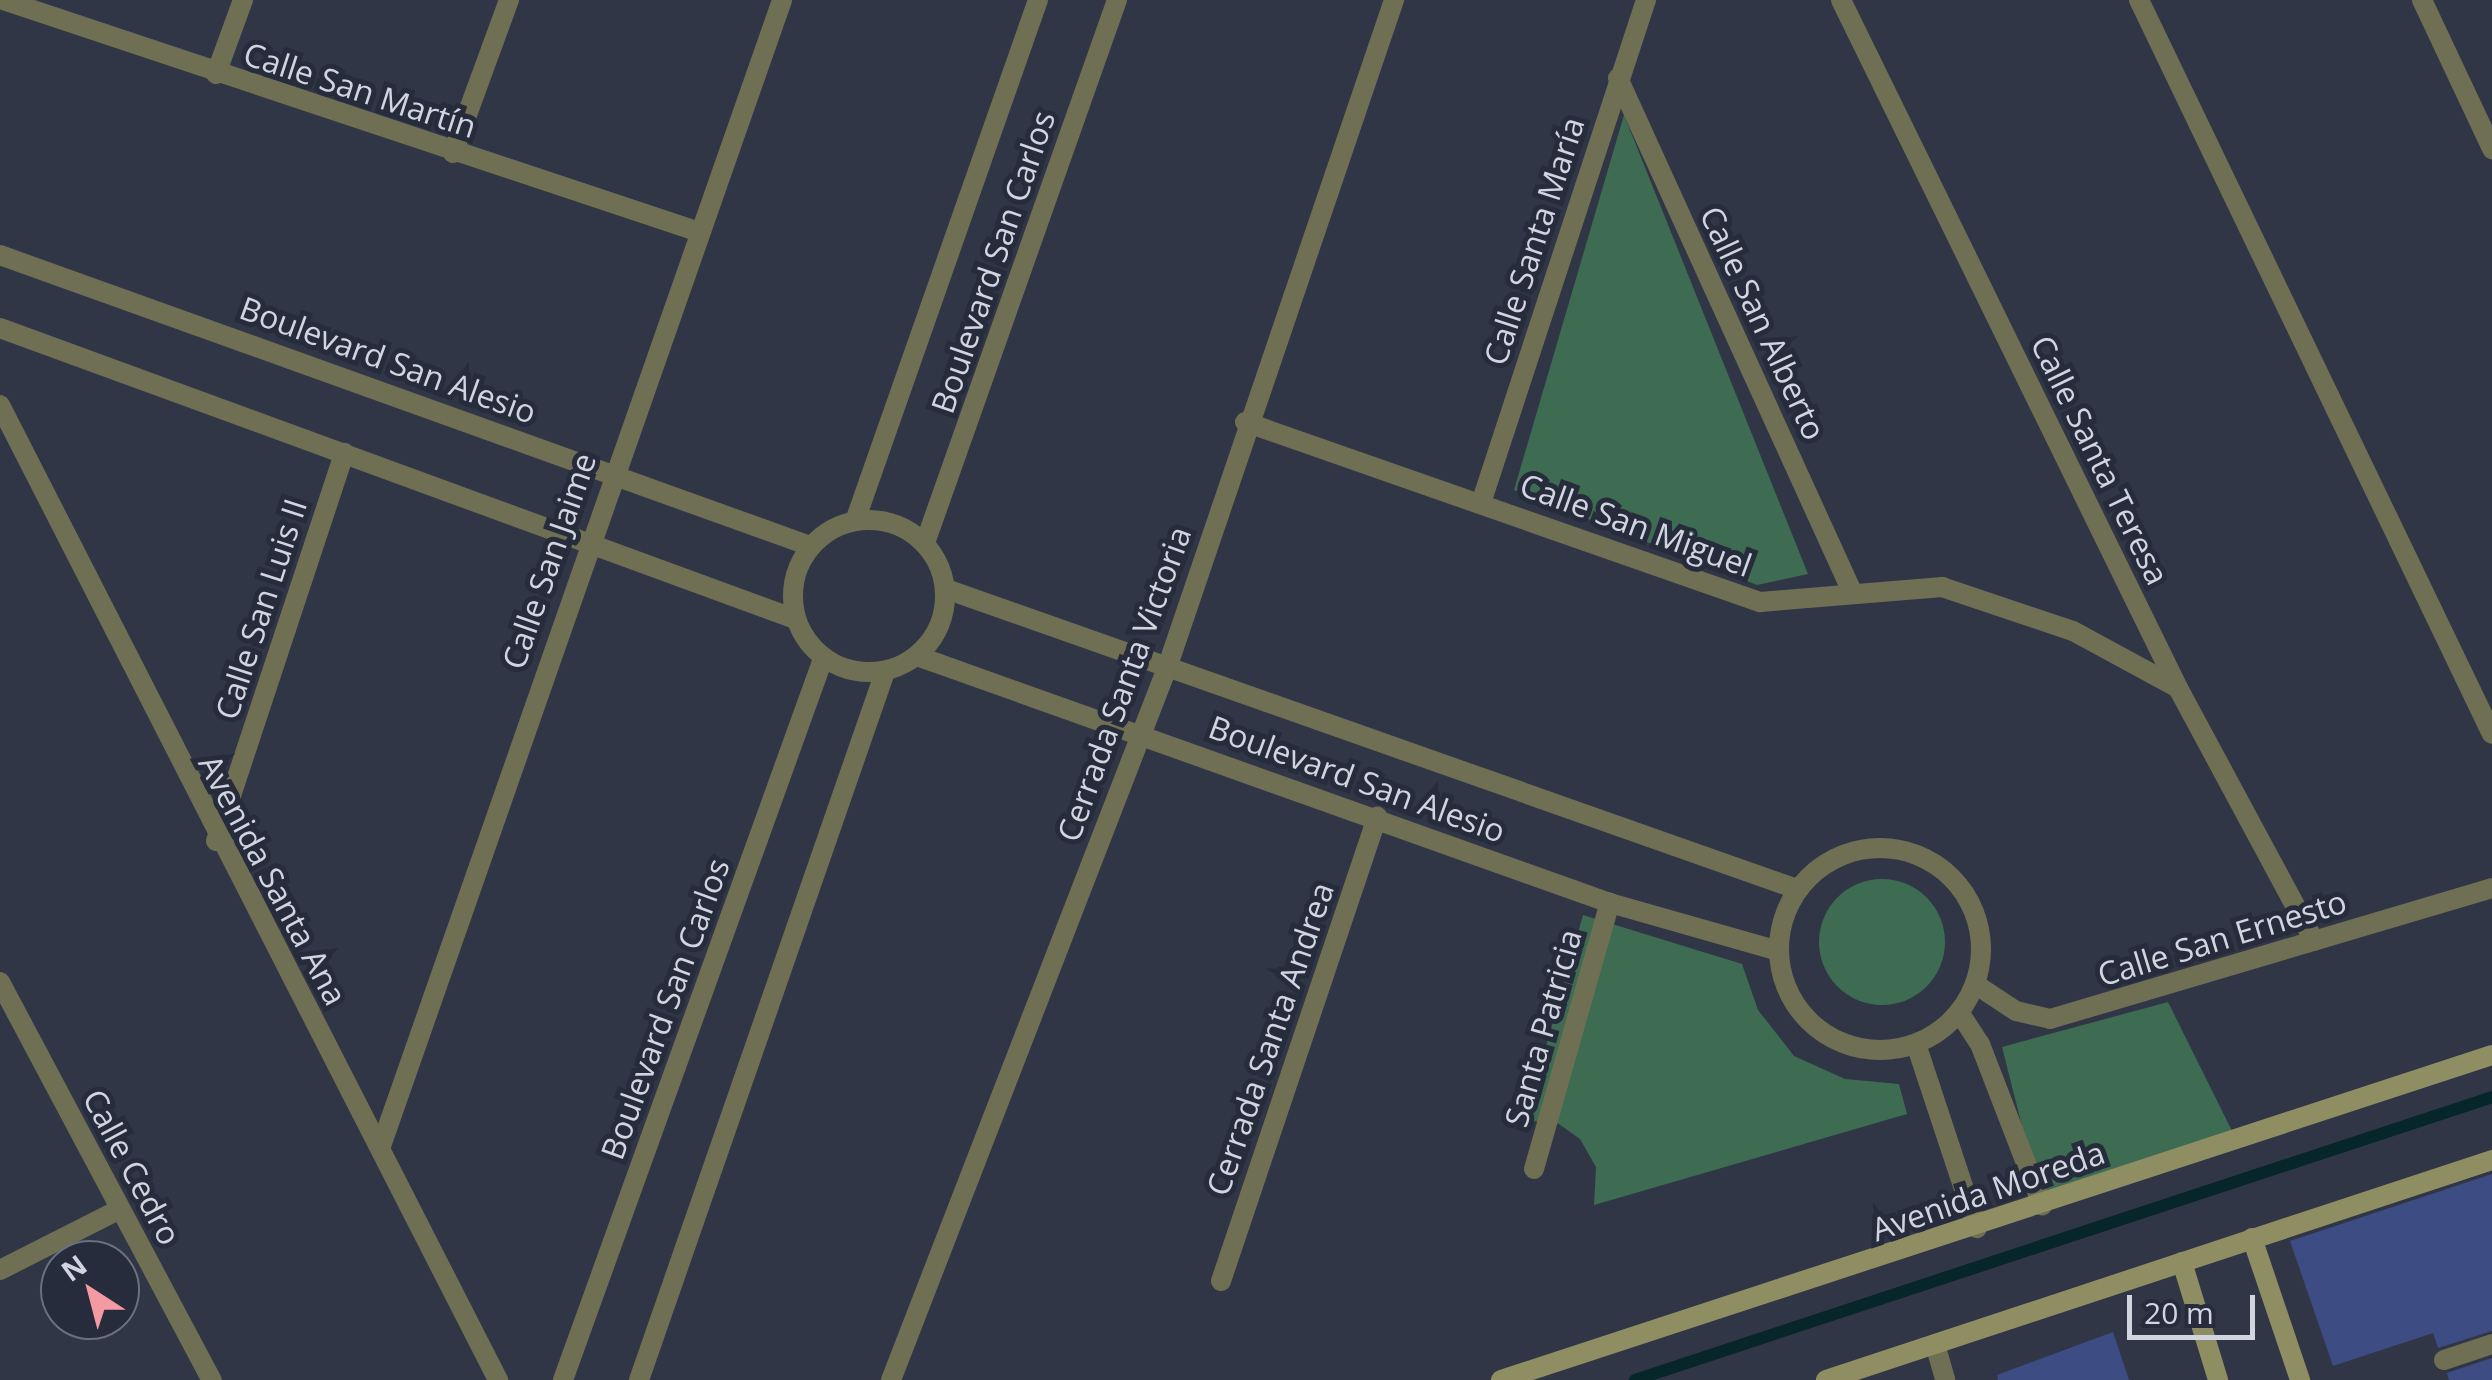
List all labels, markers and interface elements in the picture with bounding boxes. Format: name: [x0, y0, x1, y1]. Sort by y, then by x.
street label: Calle San Martín: [239, 34, 481, 146]
street label: Boulevard San Carlos: [923, 106, 1063, 418]
street label: Calle Santa María: [1476, 112, 1592, 370]
street label: Calle San Alberto: [1692, 200, 1834, 446]
street label: Boulevard San Alesio: [235, 289, 541, 431]
street label: Calle Santa Teresa: [2023, 329, 2177, 591]
street label: Calle San Jaime: [494, 448, 604, 674]
street label: Calle San Miguel: [1515, 465, 1757, 585]
street label: Calle San Luis II: [207, 494, 315, 724]
street label: Cerrada Santa Victoria: [1049, 521, 1199, 847]
street label: Boulevard San Alesio: [1204, 708, 1510, 850]
street label: Avenida Santa Ana: [191, 748, 355, 1012]
street label: Boulevard San Carlos: [593, 853, 737, 1165]
street label: Cerrada Santa Andrea: [1198, 877, 1342, 1201]
street label: Calle San Ernesto: [2093, 882, 2351, 994]
street label: Santa Patricia: [1497, 925, 1589, 1131]
street label: Calle Cedro: [75, 1083, 189, 1251]
street label: Avenida Moreda: [1866, 1133, 2110, 1249]
north arrow: [40, 1240, 140, 1340]
text: N: [53, 1245, 94, 1289]
scale bar: [2132, 1275, 2260, 1337]
text: 20 m: [2144, 1292, 2214, 1333]

